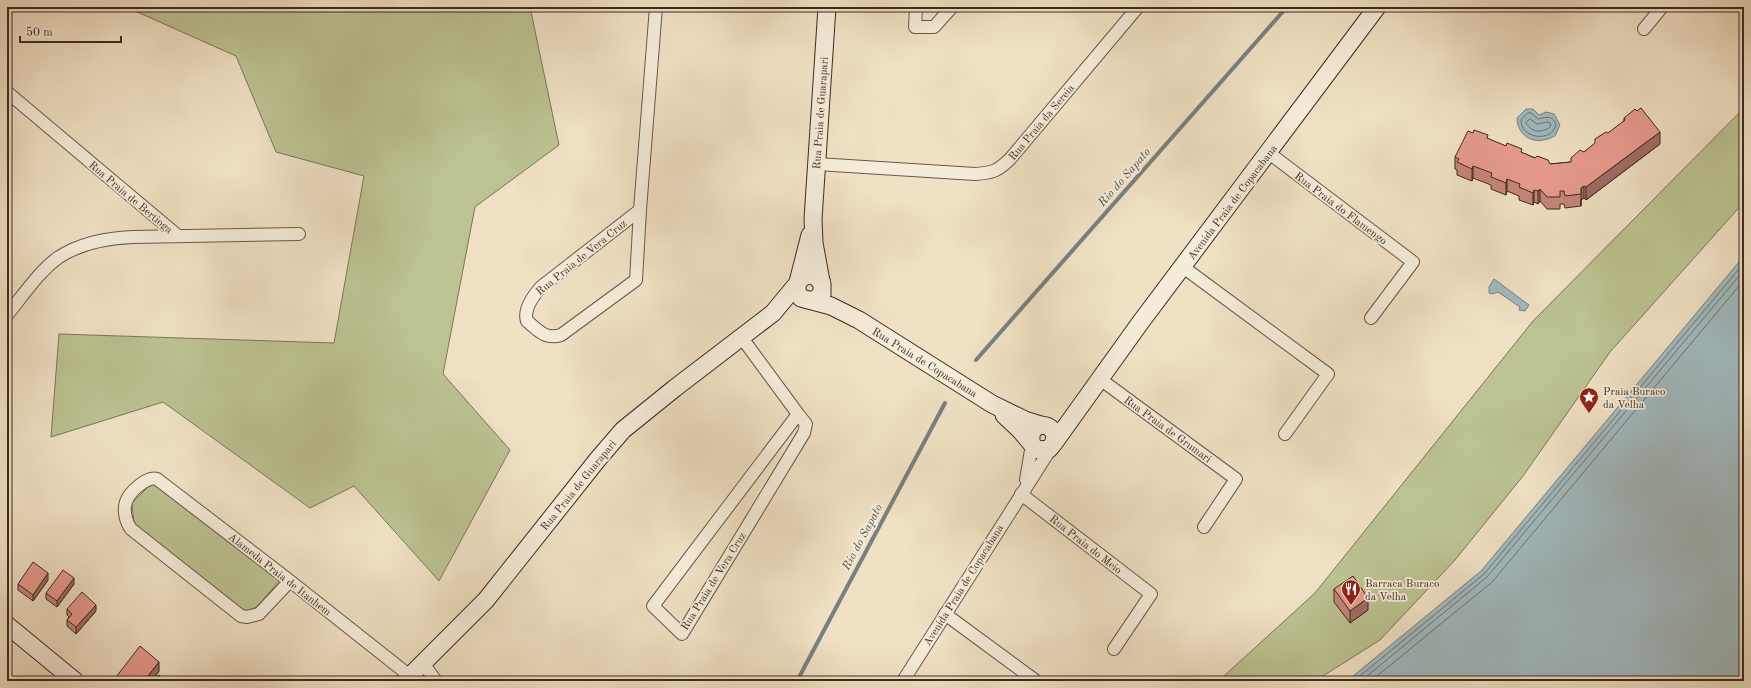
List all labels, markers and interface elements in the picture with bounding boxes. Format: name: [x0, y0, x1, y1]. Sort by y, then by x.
scale bar: [20, 18, 121, 44]
text: 50 m: [26, 26, 53, 39]
street label: Rua Praia de Guarapari: [812, 56, 831, 170]
street label: Rua Praia da Sereia: [1007, 83, 1077, 163]
street label: Avenida Praia de Copacabana: [1186, 143, 1280, 262]
water label: Rio do Sapato: [1096, 146, 1154, 210]
street label: Rua Praia de Bertioga: [86, 160, 175, 237]
street label: Rua Praia do Flamengo: [1292, 171, 1388, 247]
street label: Rua Praia de Vera Cruz: [535, 218, 630, 298]
street label: Rua Praia de Copacabana: [870, 326, 979, 400]
place icon: Praia Buraco da Velha: [1578, 386, 1600, 414]
place label: Praia Buraco da Velha: [1603, 387, 1666, 411]
street label: Rua Praia de Grumari: [1121, 395, 1213, 466]
street label: Rua Praia de Guarapari: [539, 439, 619, 533]
water label: Rio do Sapato: [840, 502, 886, 573]
street label: Rua Praia do Meio: [1047, 514, 1123, 577]
street label: Avenida Praia de Copacabana: [922, 523, 1006, 648]
street label: Rua Praia de Vera Cruz: [680, 531, 749, 633]
street label: Alameda Praia de Itanhem: [226, 532, 333, 619]
restaurant icon: Barraca Buraco da Velha: [1340, 578, 1362, 606]
place label: Barraca Buraco da Velha: [1365, 579, 1439, 603]

